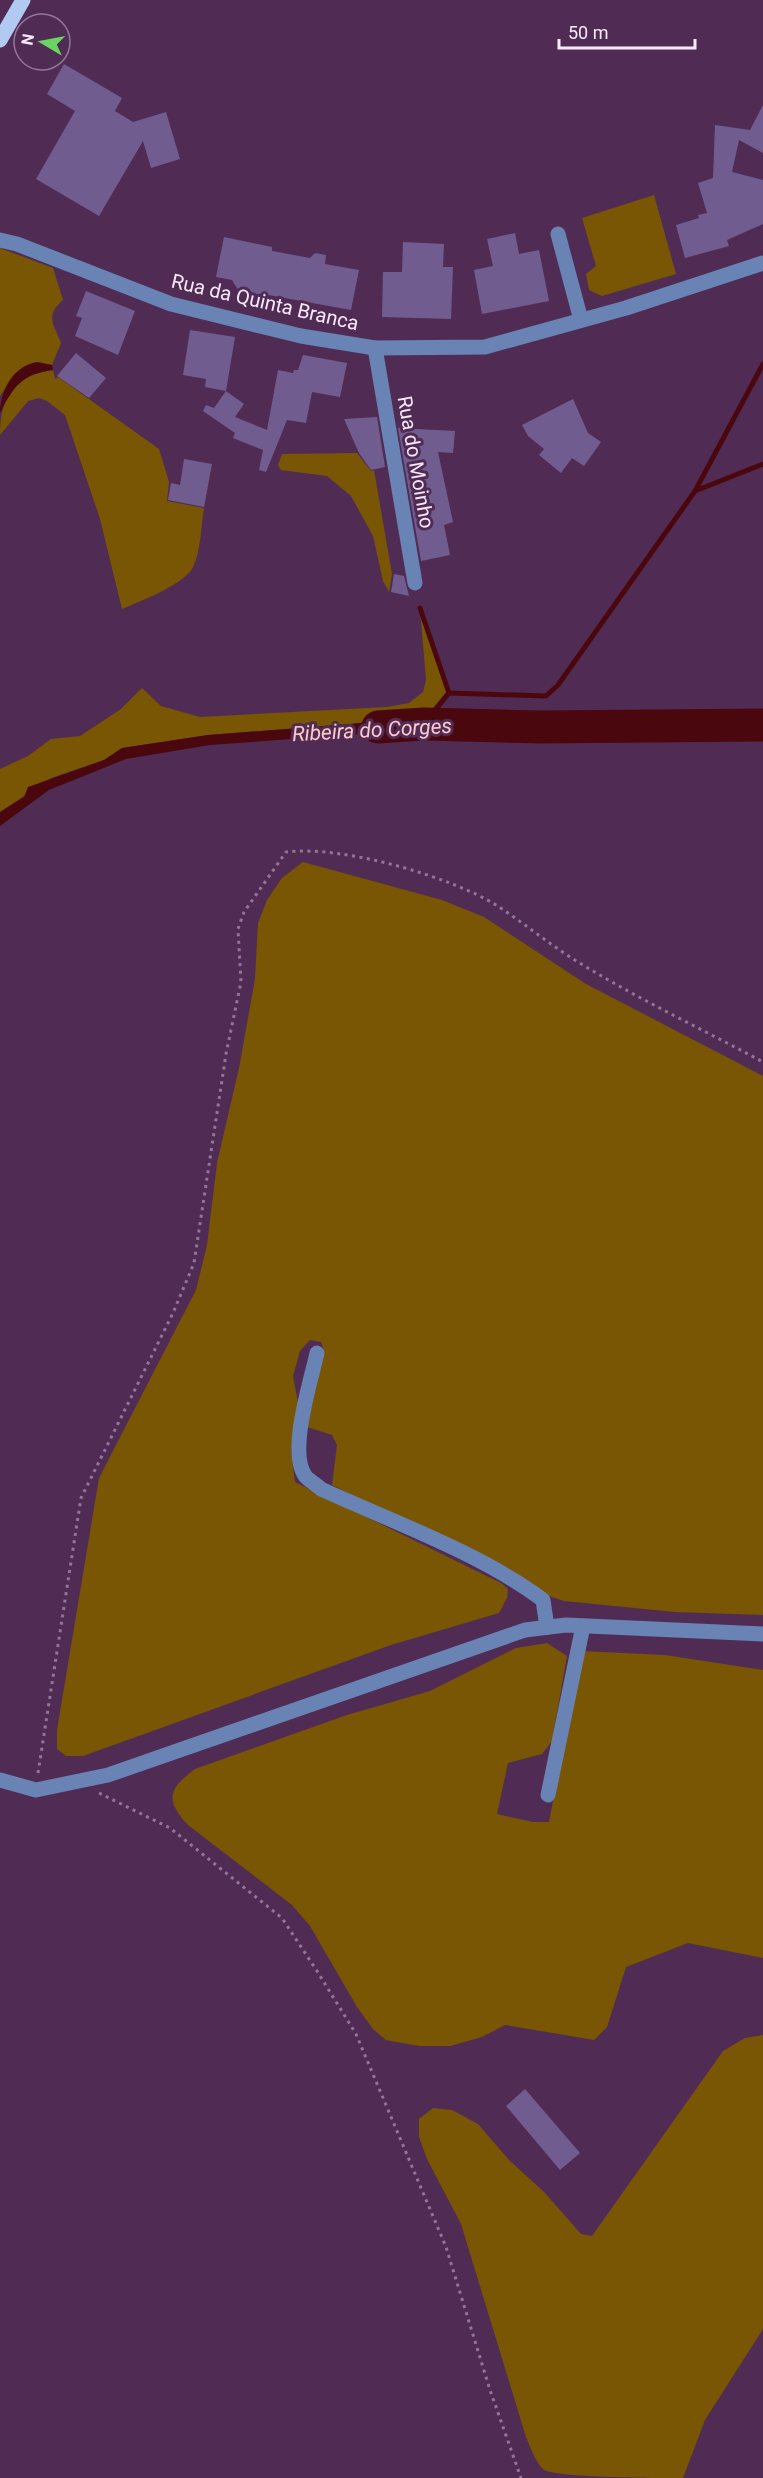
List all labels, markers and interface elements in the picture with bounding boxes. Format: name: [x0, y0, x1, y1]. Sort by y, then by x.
north arrow: [12, 12, 72, 72]
scale bar: [559, 12, 696, 50]
text: 50 m: [568, 22, 608, 43]
text: N: [17, 32, 38, 47]
street label: Rua da Quinta Branca: [169, 269, 361, 335]
street label: Rua do Moinho: [393, 394, 439, 530]
water label: Ribeira do Corges: [291, 714, 453, 746]

